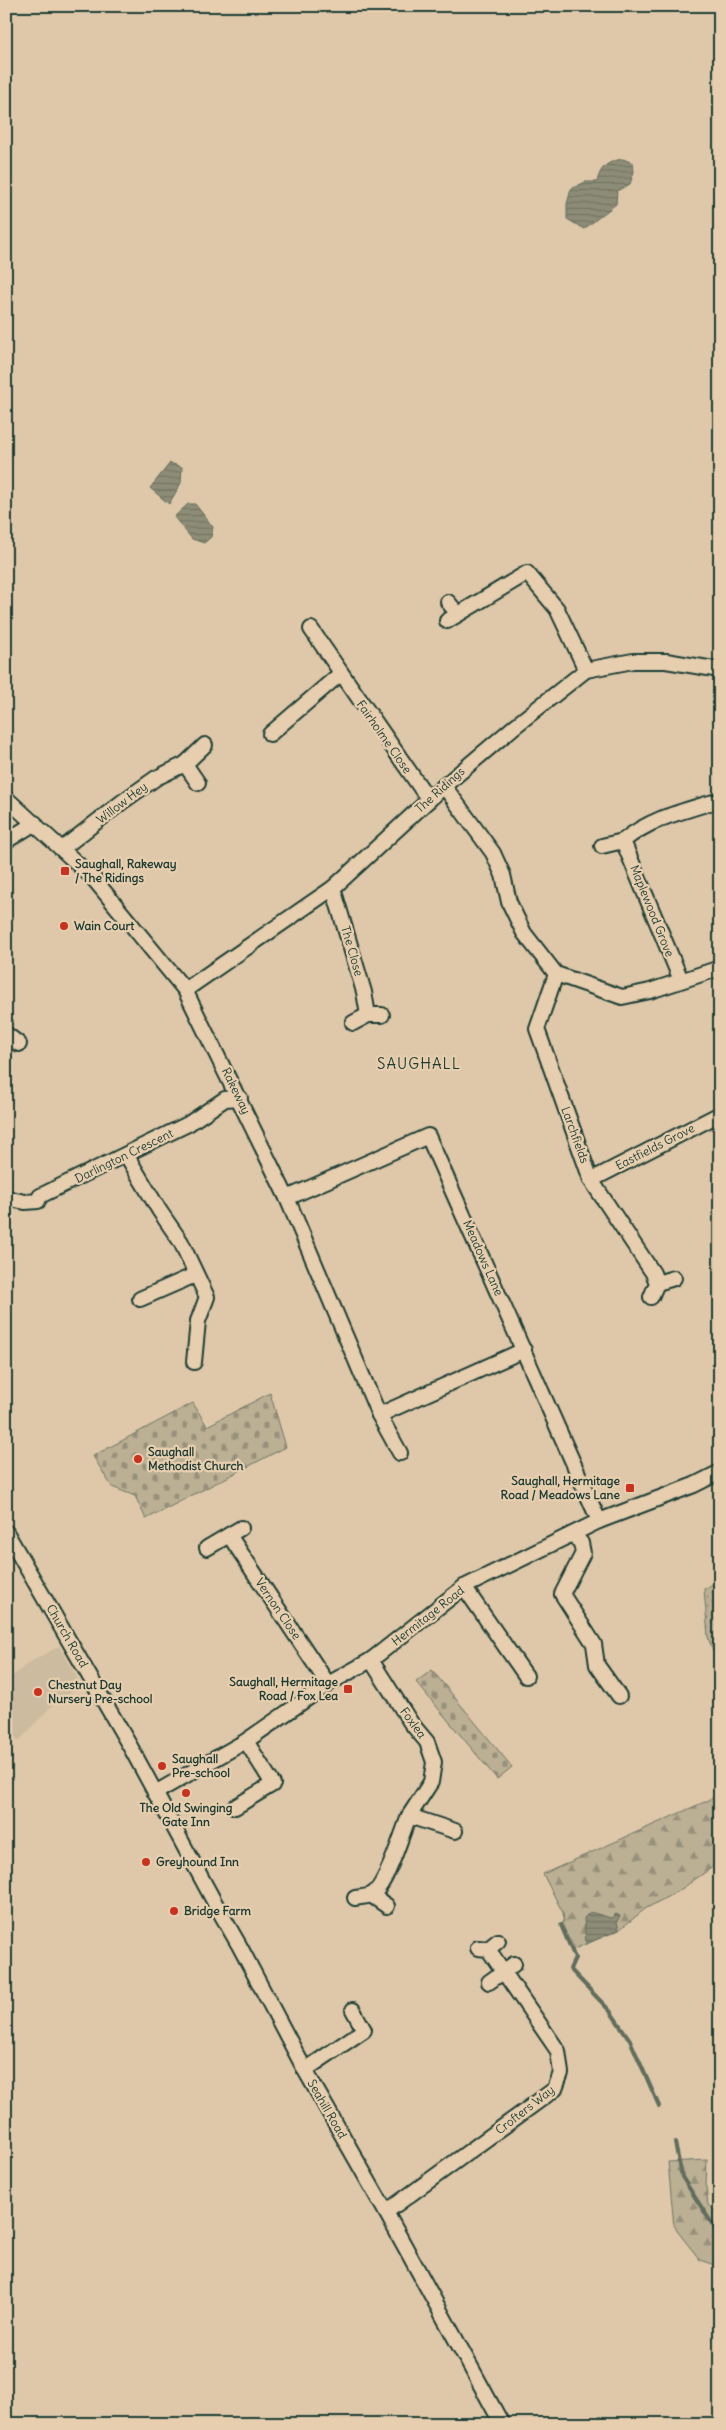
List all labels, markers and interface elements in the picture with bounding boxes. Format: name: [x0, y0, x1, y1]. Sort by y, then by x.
street label: Fairholme Close: [354, 697, 415, 776]
street label: The Ridings: [412, 763, 468, 816]
street label: Willow Hey: [93, 779, 150, 827]
place label: Saughall, Rakeway / The Ridings: [75, 856, 177, 886]
street label: Maplewood Grove: [627, 863, 678, 959]
marker: Saughall, Rakeway / The Ridings: [59, 865, 71, 877]
place label: Wain Court: [74, 918, 135, 933]
marker: Wain Court: [58, 920, 70, 932]
street label: The Close: [338, 924, 367, 978]
district label: SAUGHALL: [377, 1054, 461, 1073]
street label: Rakeway: [219, 1065, 254, 1117]
street label: Larchfields: [558, 1104, 593, 1165]
street label: Eastfields Grove: [613, 1120, 697, 1173]
street label: Darlington Crescent: [72, 1125, 175, 1186]
street label: Meadows Lane: [460, 1218, 507, 1298]
place label: Saughall Methodist Church: [148, 1444, 244, 1473]
marker: Saughall Methodist Church: [132, 1453, 144, 1465]
place label: Saughall, Hermitage Road / Meadows Lane: [501, 1473, 621, 1502]
marker: Saughall, Hermitage Road / Meadows Lane: [624, 1482, 636, 1494]
street label: Vernon Close: [252, 1575, 305, 1642]
street label: Hermitage Road: [388, 1583, 467, 1649]
street label: Church Road: [43, 1601, 92, 1670]
place label: Saughall, Hermitage Road / Fox Lea: [229, 1674, 339, 1703]
place label: Chestnut Day Nursery Pre-school: [48, 1677, 153, 1707]
marker: Saughall, Hermitage Road / Fox Lea: [342, 1683, 354, 1695]
marker: Chestnut Day Nursery Pre-school: [32, 1686, 44, 1698]
street label: Foxlea: [397, 1704, 430, 1741]
place label: Saughall Pre-school: [172, 1751, 230, 1780]
marker: Saughall Pre-school: [156, 1760, 168, 1772]
marker: The Old Swinging Gate Inn: [180, 1787, 192, 1799]
place label: The Old Swinging Gate Inn: [139, 1800, 233, 1829]
place label: Greyhound Inn: [156, 1854, 239, 1870]
marker: Greyhound Inn: [140, 1856, 152, 1868]
place label: Bridge Farm: [184, 1903, 251, 1919]
marker: Bridge Farm: [168, 1905, 180, 1917]
street label: Seahill Road: [304, 2076, 350, 2141]
street label: Crofters Way: [492, 2082, 557, 2137]

